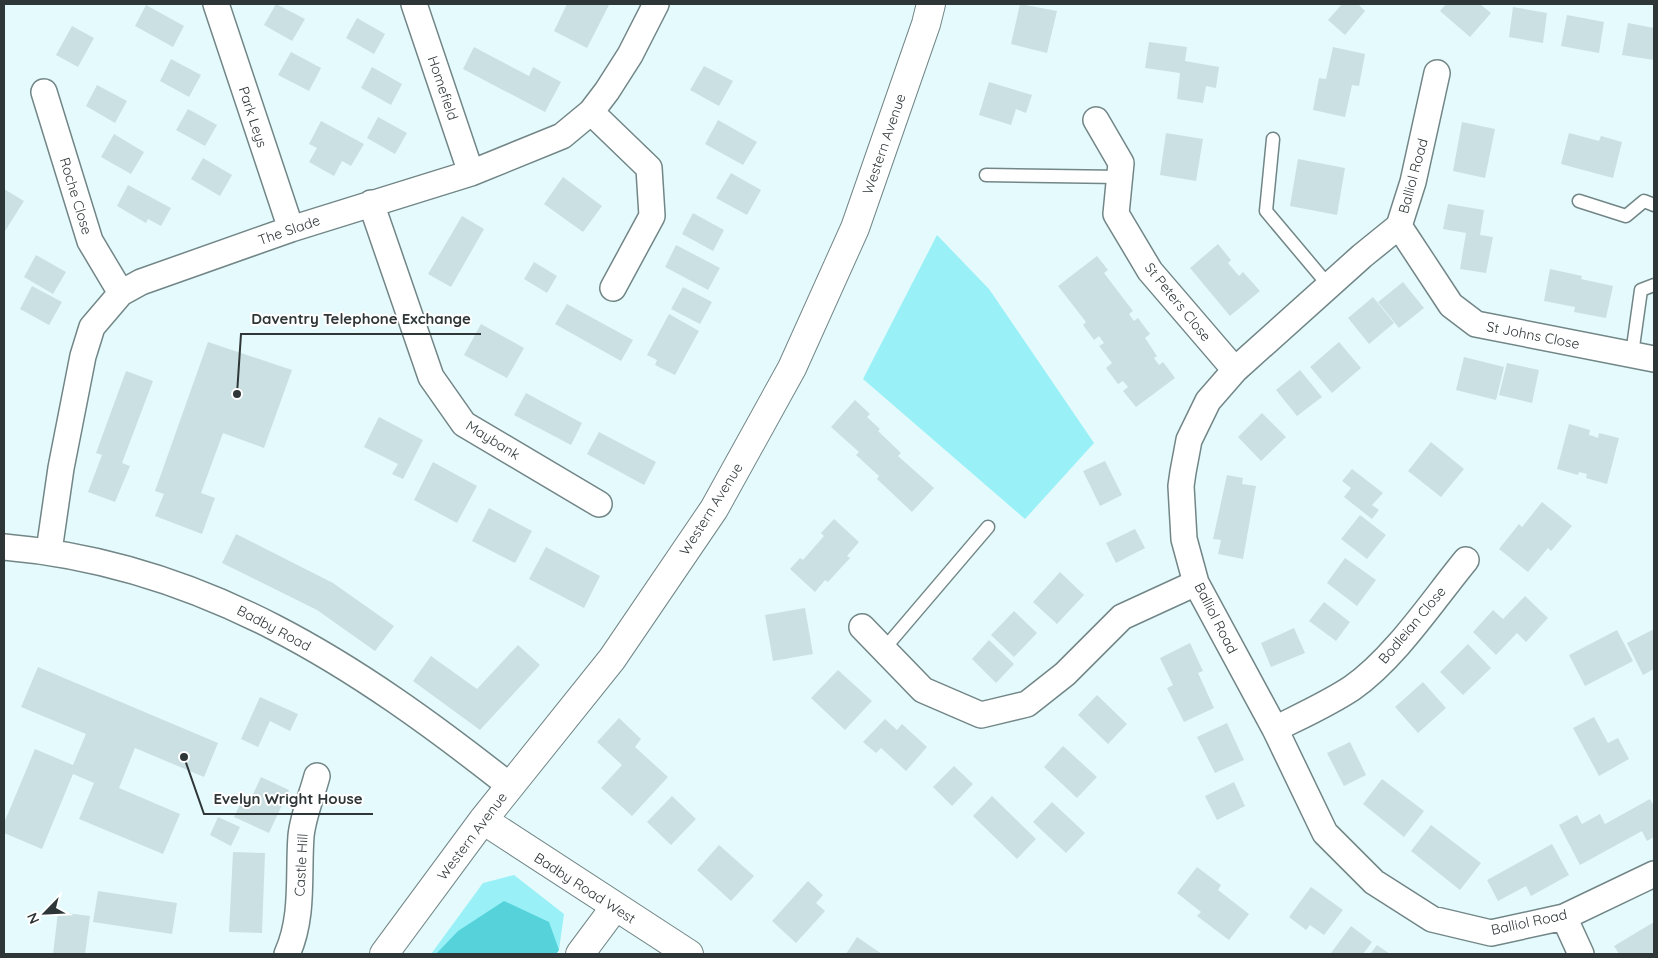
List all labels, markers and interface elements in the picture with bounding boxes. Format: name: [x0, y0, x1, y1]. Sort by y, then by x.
street label: Homefield: [424, 54, 462, 122]
street label: Park Leys: [235, 84, 271, 150]
street label: Western Avenue: [858, 91, 910, 197]
street label: Balliol Road: [1394, 136, 1432, 216]
street label: Roche Close: [56, 155, 96, 237]
street label: The Slade: [256, 211, 322, 249]
street label: St Peters Close: [1141, 259, 1215, 345]
callout: Daventry Telephone Exchange: [241, 304, 481, 334]
text: Daventry Telephone Exchange: [251, 309, 471, 328]
street label: St Johns Close: [1485, 317, 1581, 353]
street label: Maybank: [463, 416, 523, 464]
street label: Western Avenue: [675, 459, 747, 559]
street label: Balliol Road: [1190, 579, 1242, 657]
street label: Bodleian Close: [1374, 583, 1450, 667]
street label: Badby Road: [234, 601, 314, 655]
callout: Evelyn Wright House: [204, 784, 373, 814]
street label: Western Avenue: [433, 788, 511, 884]
text: Evelyn Wright House: [213, 789, 363, 808]
street label: Castle Hill: [290, 833, 312, 897]
street label: Badby Road West: [531, 848, 639, 928]
north arrow: [20, 888, 70, 938]
street label: Balliol Road: [1489, 905, 1569, 939]
text: N: [23, 910, 43, 927]

